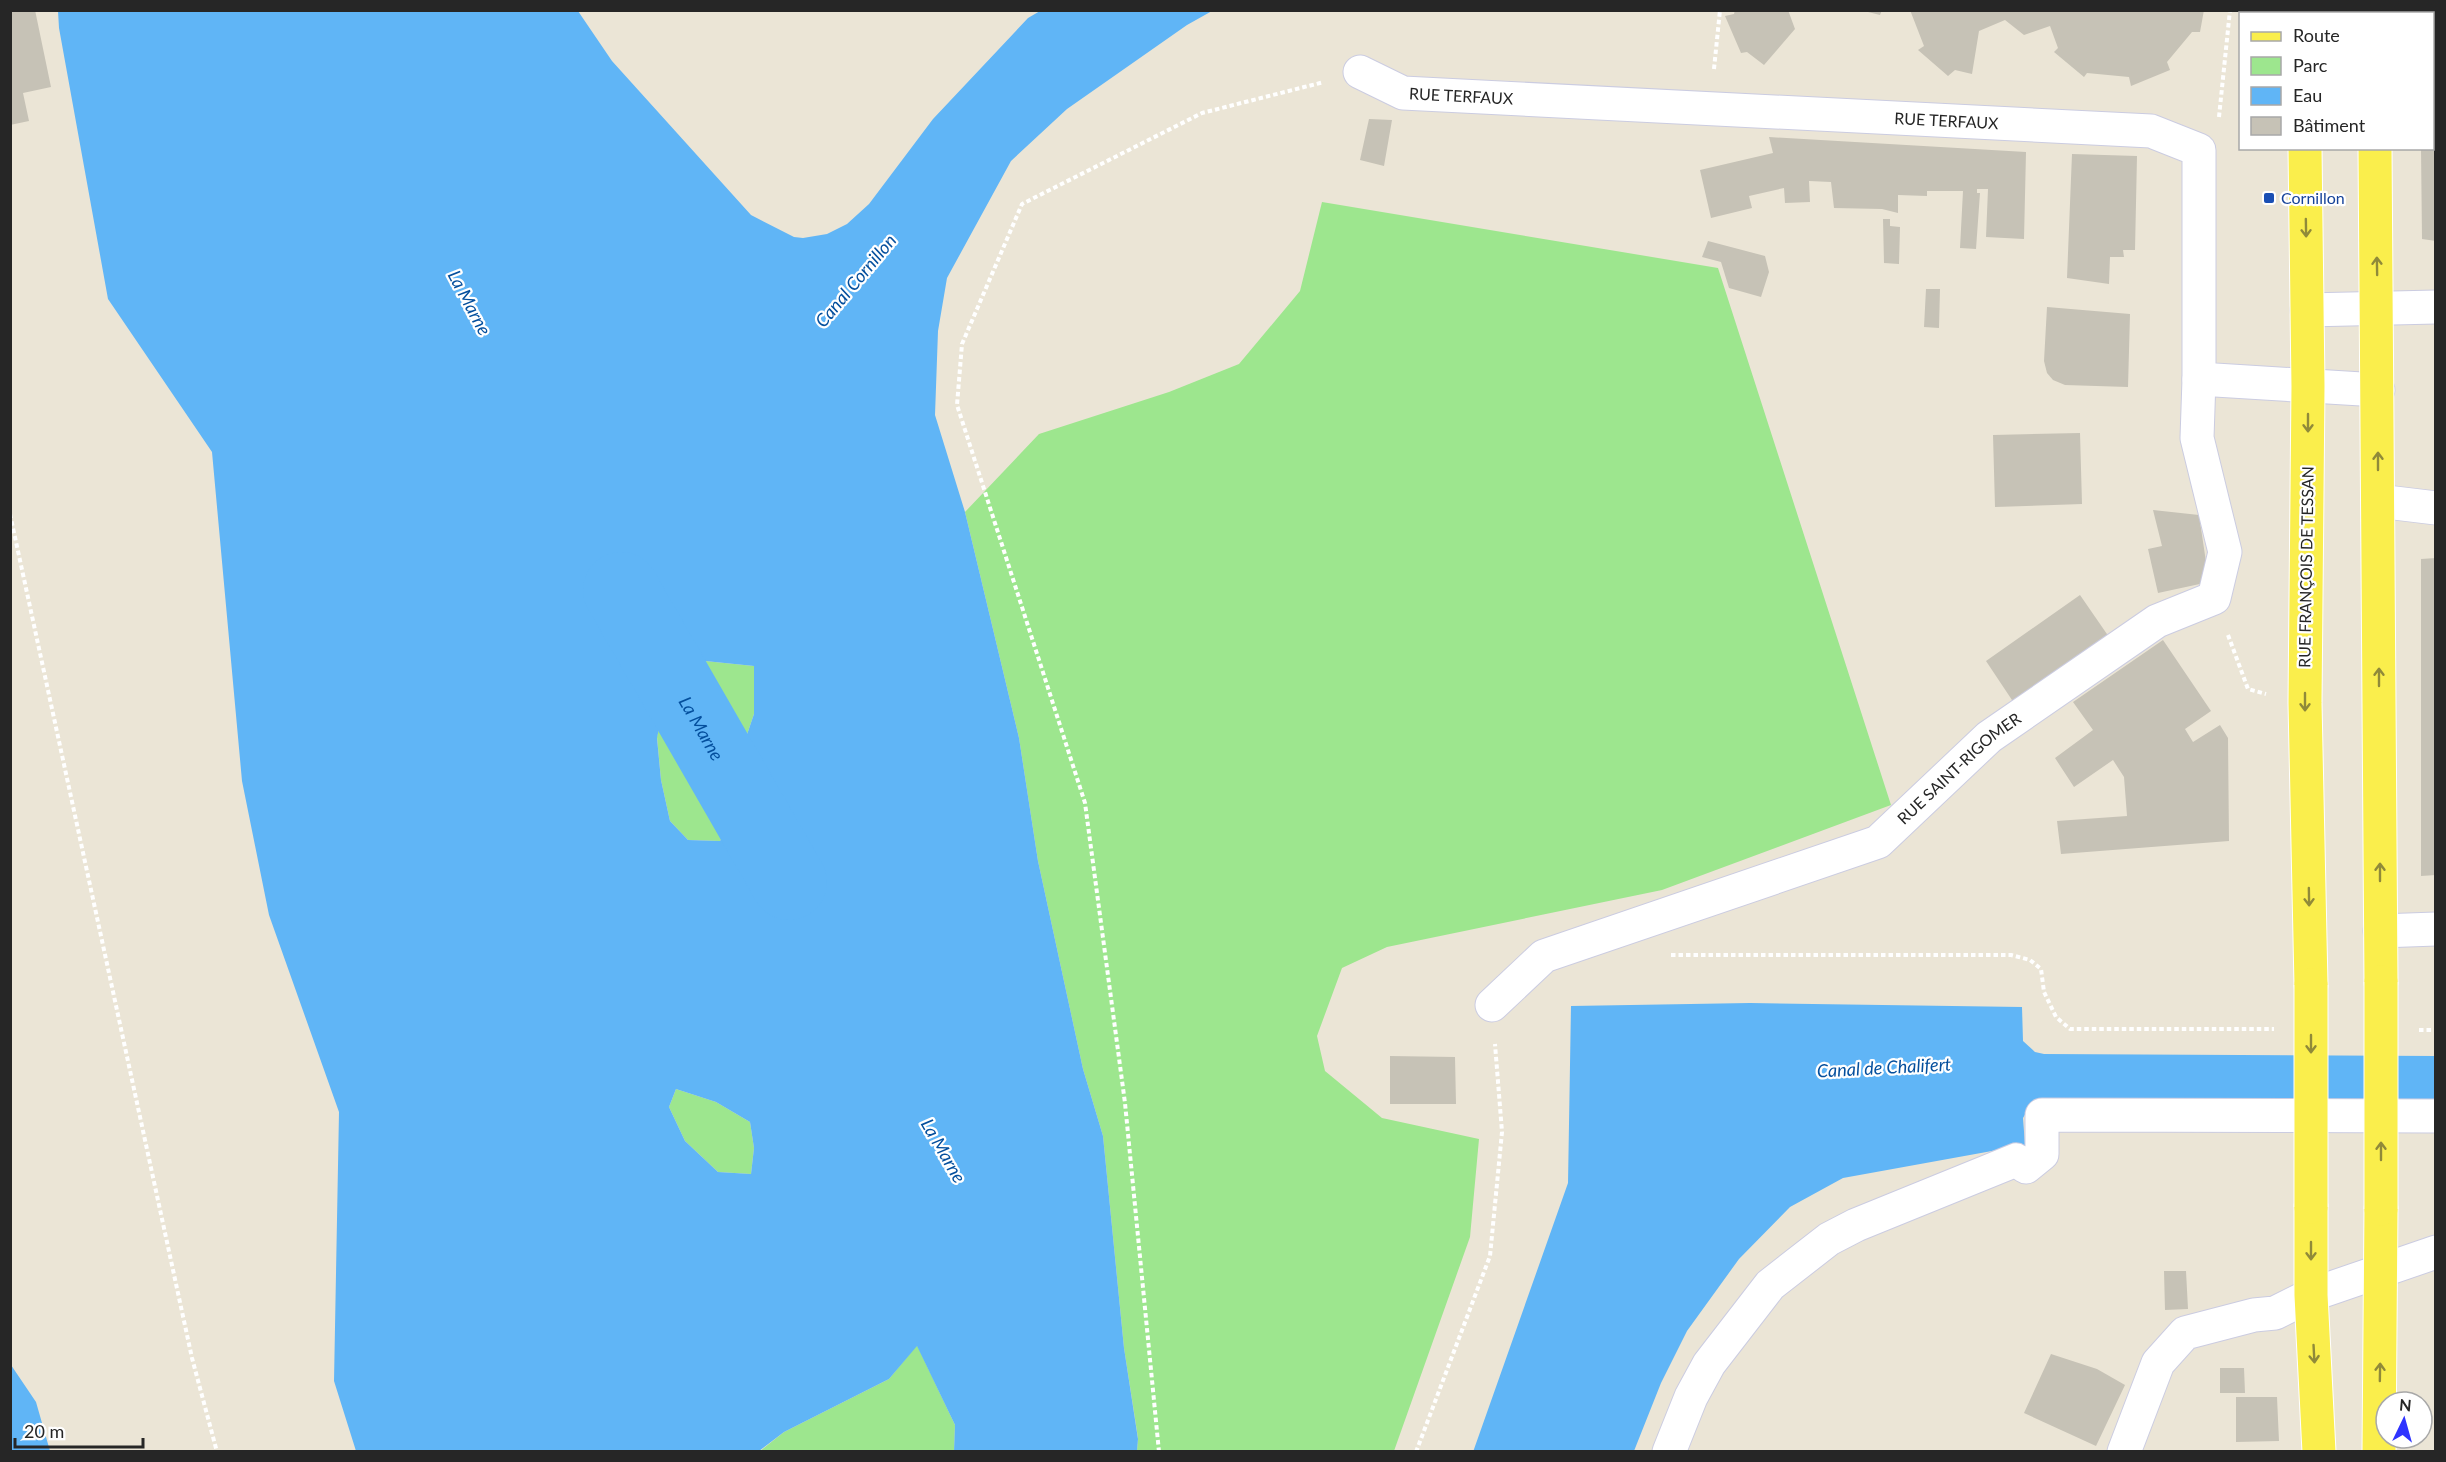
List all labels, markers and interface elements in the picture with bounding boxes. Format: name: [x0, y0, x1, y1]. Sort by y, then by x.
legend: [2239, 12, 2434, 150]
text: Route: [2293, 24, 2340, 46]
text: Parc: [2293, 54, 2328, 76]
street label: RUE TERFAUX: [1409, 83, 1514, 108]
text: Eau: [2293, 84, 2322, 106]
street label: RUE TERFAUX: [1894, 108, 2000, 132]
text: Bâtiment: [2293, 114, 2366, 136]
place label: Cornillon: [2281, 188, 2345, 207]
marker: Cornillon: [2262, 191, 2276, 205]
one-way arrow: [2300, 217, 2311, 237]
water label: Canal Cornillon: [810, 229, 900, 331]
one-way arrow: [2371, 257, 2383, 277]
water label: La Marne: [444, 266, 496, 339]
one-way arrow: [2302, 412, 2314, 432]
one-way arrow: [2372, 452, 2384, 472]
street label: RUE FRANÇOIS DE TESSAN: [2294, 466, 2317, 668]
one-way arrow: [2373, 668, 2385, 688]
one-way arrow: [2299, 691, 2311, 711]
water label: La Marne: [675, 692, 729, 764]
street label: RUE SAINT-RIGOMER: [1893, 708, 2024, 828]
one-way arrow: [2374, 863, 2386, 883]
one-way arrow: [2303, 886, 2315, 906]
one-way arrow: [2305, 1033, 2317, 1053]
water label: Canal de Chalifert: [1816, 1052, 1952, 1082]
water label: La Marne: [917, 1115, 971, 1186]
one-way arrow: [2375, 1141, 2387, 1161]
one-way arrow: [2305, 1241, 2317, 1261]
one-way arrow: [2309, 1343, 2320, 1363]
one-way arrow: [2374, 1363, 2386, 1383]
north arrow: [2374, 1390, 2434, 1450]
text: N: [2398, 1395, 2412, 1415]
scale bar: [15, 1411, 142, 1449]
text: 20 m: [24, 1420, 64, 1442]

